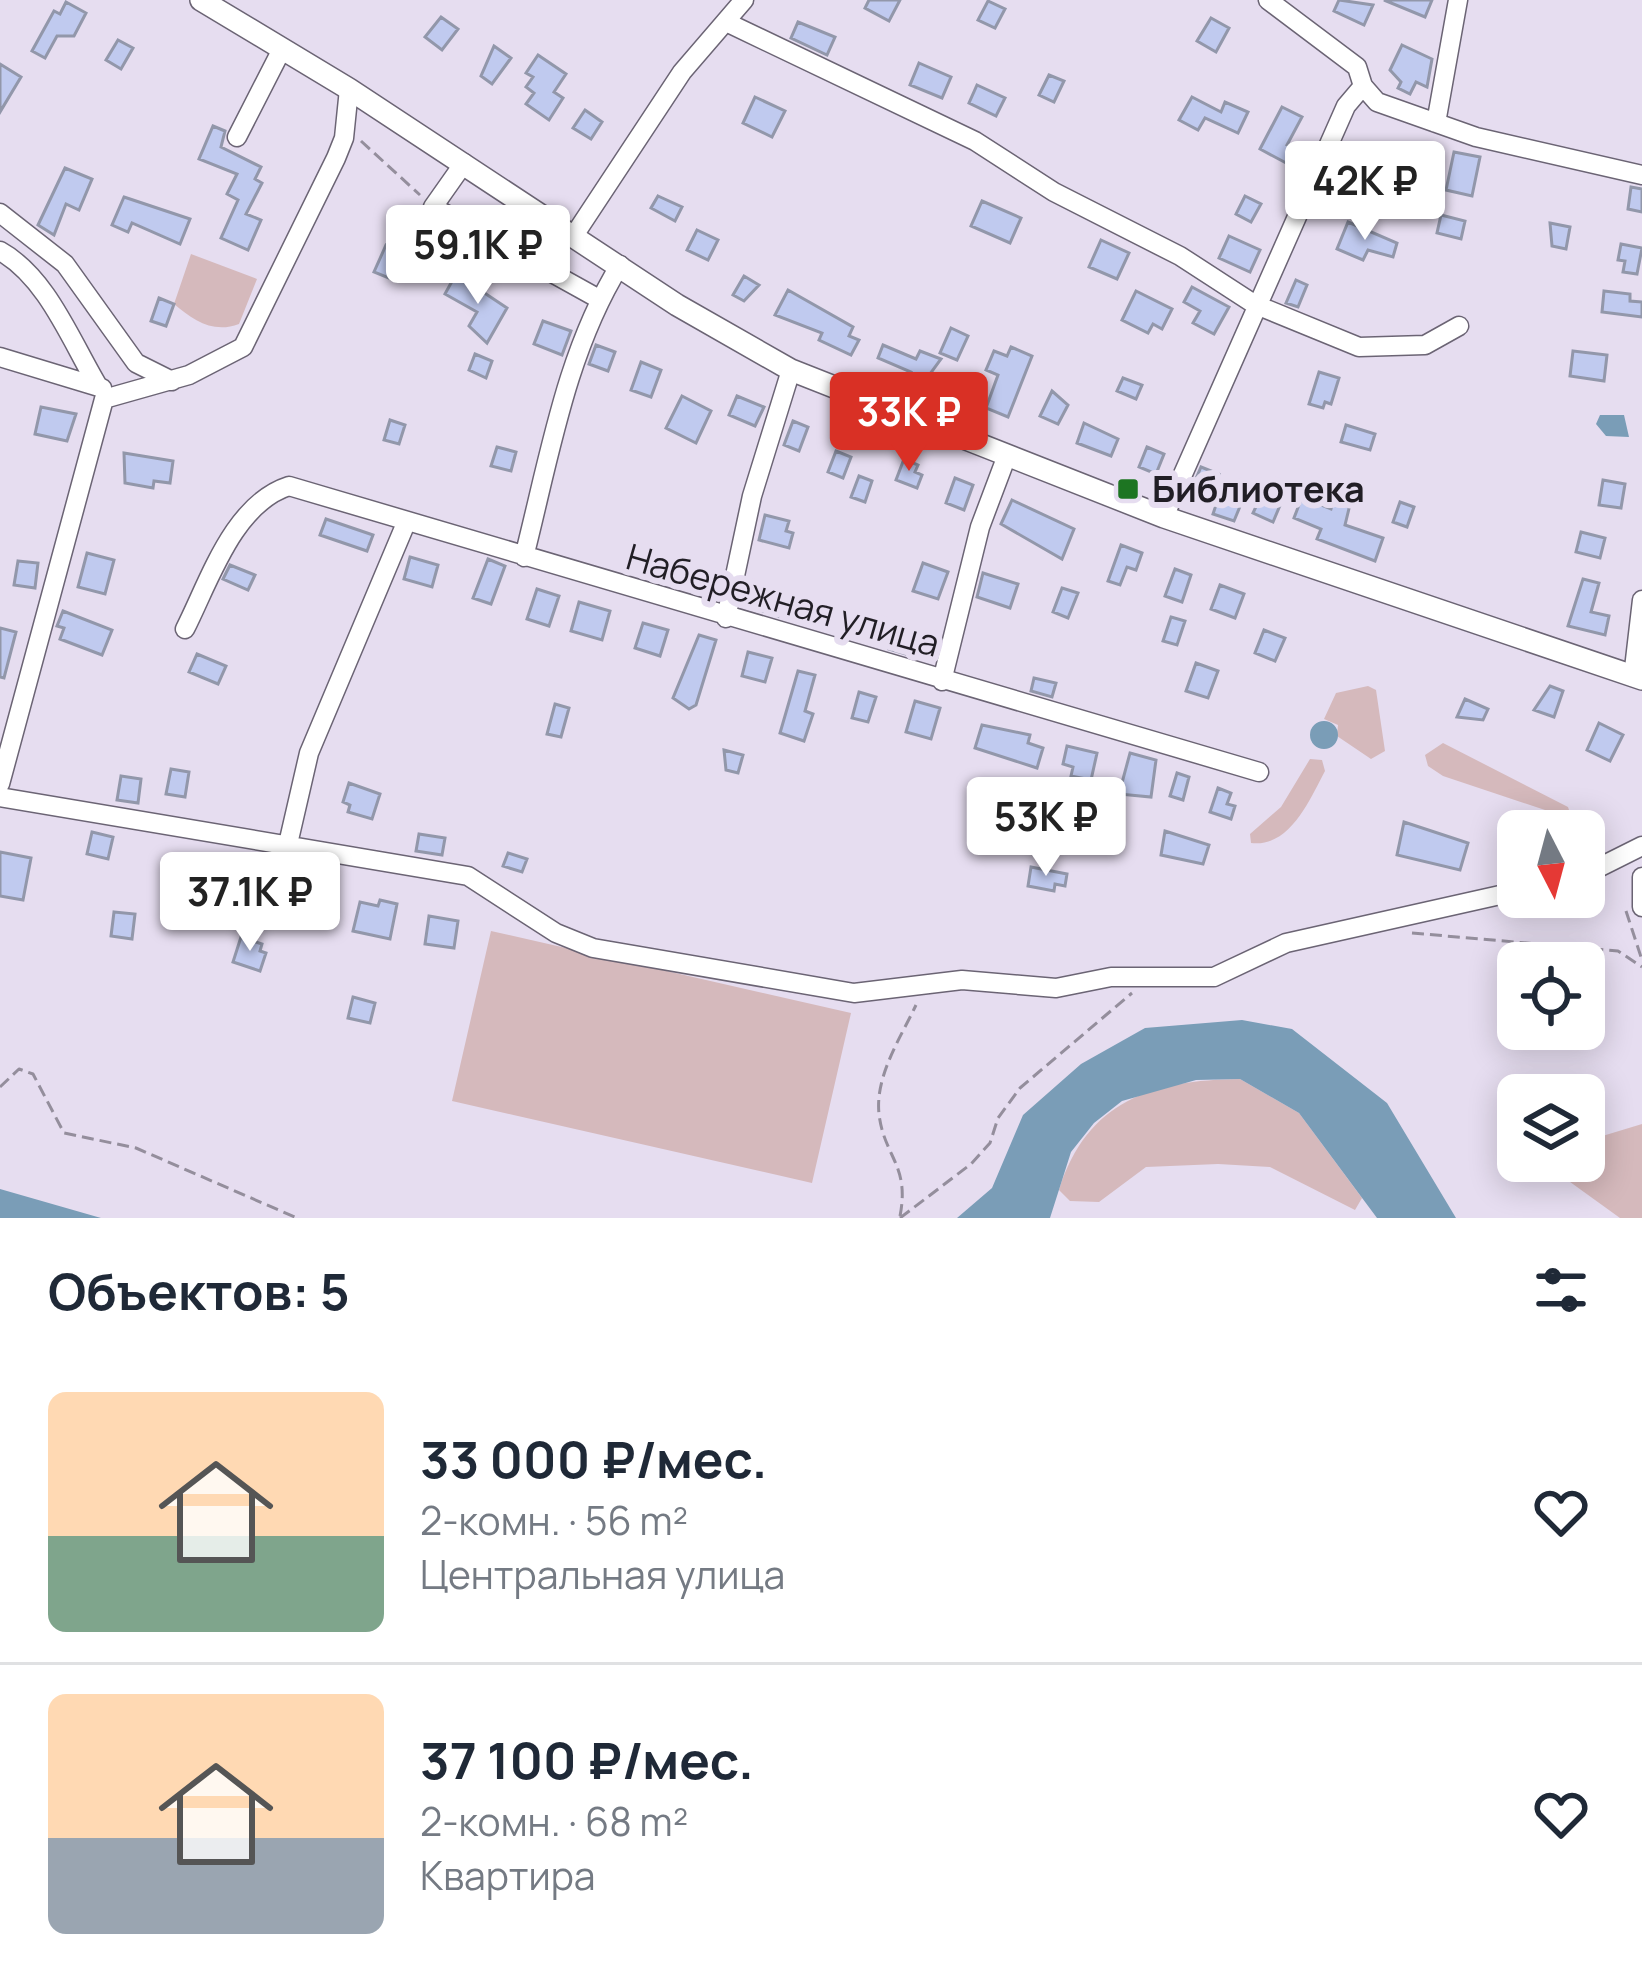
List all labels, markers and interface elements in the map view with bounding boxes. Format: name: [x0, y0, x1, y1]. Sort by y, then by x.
pin: 42K ₽: [1281, 141, 1449, 243]
text: 42K ₽: [1312, 153, 1418, 207]
pin: 59.1K ₽: [367, 205, 589, 307]
text: 59.1K ₽: [413, 217, 543, 271]
pin: 33K ₽: [825, 372, 993, 474]
text: 33K ₽: [857, 384, 961, 438]
place label: Библиотека: [1152, 464, 1365, 513]
marker: Библиотека: [1115, 476, 1141, 502]
street label: Набережная улица: [621, 531, 945, 668]
pin: 53K ₽: [962, 777, 1130, 879]
text: 53K ₽: [994, 789, 1098, 843]
north arrow: [1497, 810, 1605, 918]
map controls: [1497, 810, 1605, 1182]
pin: 37.1K ₽: [139, 852, 361, 954]
text: 37.1K ₽: [187, 864, 313, 918]
button: locate: [1497, 942, 1605, 1050]
button: layers: [1497, 1074, 1605, 1182]
text: Объектов: 5: [48, 1256, 350, 1325]
icon: filters: [1528, 1257, 1594, 1323]
text: 33 000 ₽/мес.: [420, 1424, 767, 1493]
icon: home: [144, 1440, 288, 1584]
icon: heart: [1528, 1479, 1594, 1545]
text: 2-комн. · 56 m²: [420, 1493, 688, 1547]
text: Центральная улица: [420, 1547, 785, 1601]
text: 37 100 ₽/мес.: [420, 1725, 754, 1794]
icon: home: [144, 1742, 288, 1886]
icon: heart: [1528, 1781, 1594, 1847]
text: 2-комн. · 68 m²: [420, 1794, 688, 1848]
text: Квартира: [420, 1848, 595, 1902]

